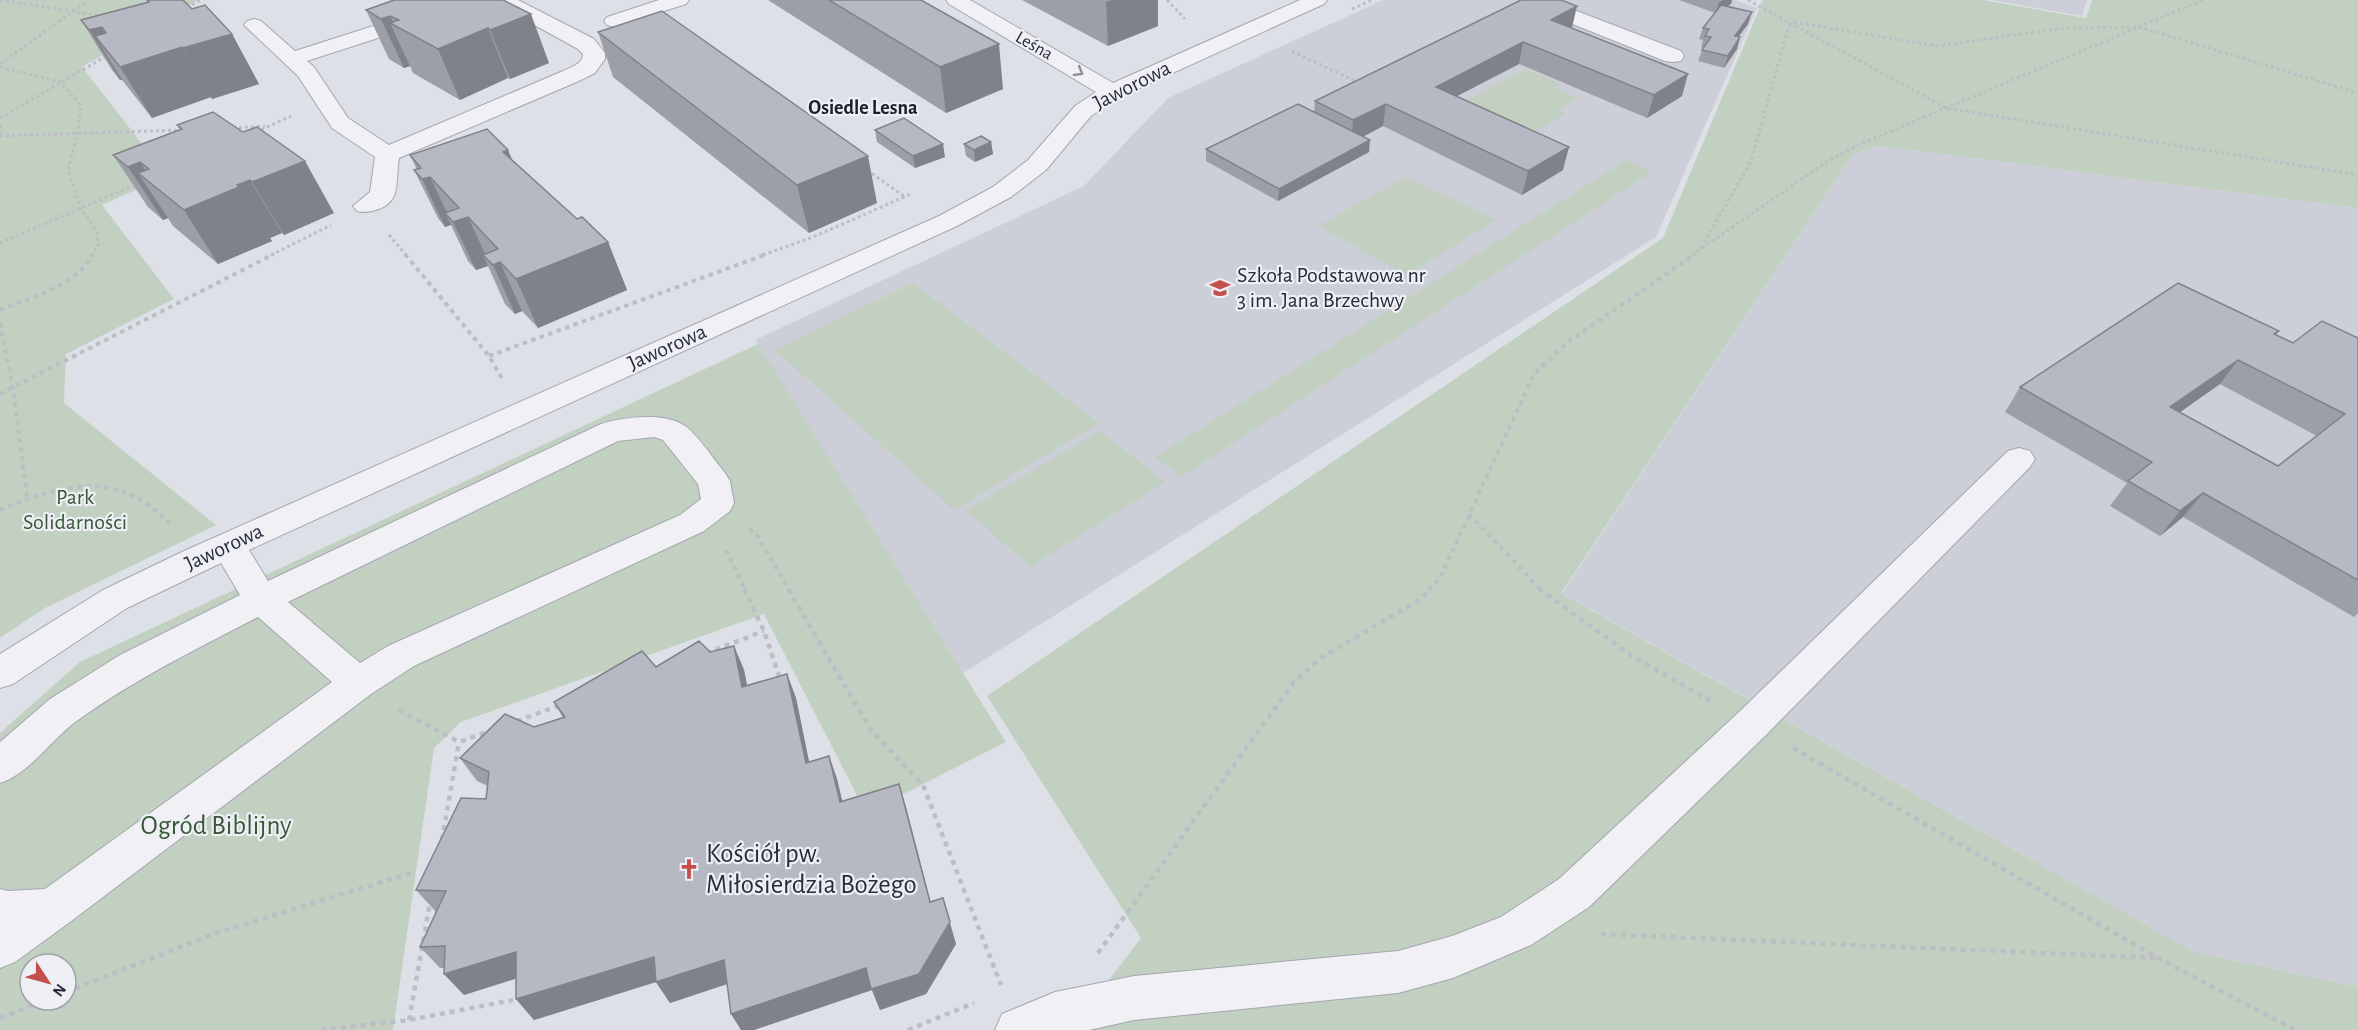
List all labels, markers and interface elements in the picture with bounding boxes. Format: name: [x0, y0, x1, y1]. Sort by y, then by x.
street label: Leśna: [1012, 28, 1056, 64]
street label: Jaworowa: [1090, 56, 1174, 114]
one-way arrow: [1073, 65, 1083, 77]
district label: Osiedle Lesna: [808, 98, 918, 118]
place label: Szkoła Podstawowa nr 3 im. Jana Brzechwy: [1237, 264, 1426, 311]
school or university icon: Szkoła Podstawowa nr 3 im. Jana Brzechwy: [1208, 276, 1232, 300]
street label: Jaworowa: [624, 320, 710, 374]
park label: Park Solidarności: [23, 486, 127, 533]
street label: Jaworowa: [181, 519, 267, 575]
park label: Ogród Biblijny: [141, 812, 292, 840]
place label: Kościół pw. Miłosierdzia Bożego: [706, 840, 917, 898]
church icon: Kościół pw. Miłosierdzia Bożego: [677, 857, 701, 881]
north arrow: [18, 952, 78, 1012]
text: N: [50, 981, 69, 999]

